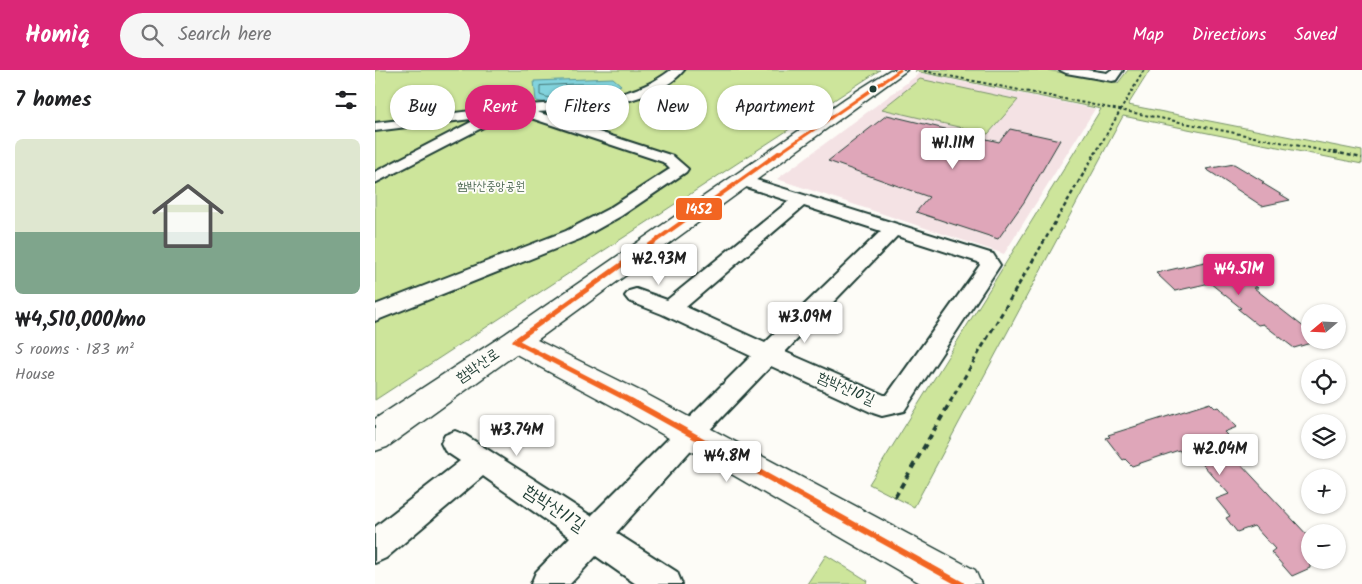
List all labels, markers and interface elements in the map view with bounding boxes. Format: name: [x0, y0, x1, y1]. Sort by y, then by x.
search box: [120, 13, 470, 58]
text: Homiq: [25, 16, 90, 55]
text: Search here: [178, 20, 272, 50]
icon: search: [138, 21, 166, 49]
text: Map: [1132, 21, 1164, 50]
text: Directions: [1192, 21, 1266, 50]
text: Saved: [1294, 21, 1337, 50]
text: 7 homes: [15, 84, 92, 117]
unlabelled marker: [868, 84, 878, 94]
chip: Buy: [390, 85, 455, 130]
chip: Rent: [465, 85, 536, 130]
chip: Filters: [546, 85, 629, 130]
chip: New: [639, 85, 707, 130]
chip: Apartment: [717, 85, 833, 130]
icon: filters: [332, 86, 360, 114]
pin: ₩1.11M: [912, 128, 994, 170]
text: ₩1.11M: [932, 131, 974, 156]
icon: home: [143, 171, 233, 261]
park label: 함박산중앙공원: [457, 177, 525, 196]
line badge: 1452: [675, 197, 723, 221]
text: 1452: [685, 199, 713, 221]
pin: ₩2.93M: [618, 244, 700, 286]
text: ₩2.93M: [632, 247, 686, 272]
pin: ₩4.51M: [1198, 254, 1280, 296]
text: ₩4.51M: [1214, 257, 1264, 282]
pin: ₩3.09M: [764, 302, 846, 344]
text: ₩4,510,000/mo: [15, 304, 146, 337]
north arrow: [1301, 304, 1346, 349]
map controls: [1301, 304, 1346, 569]
text: ₩3.09M: [779, 305, 831, 330]
text: 5 rooms · 183 m²: [15, 337, 134, 362]
street label: 함박산로: [451, 343, 505, 389]
button: locate: [1301, 359, 1346, 404]
text: House: [15, 362, 55, 387]
street label: 함박산10길: [813, 366, 879, 412]
pin: ₩3.74M: [476, 414, 558, 457]
button: layers: [1301, 414, 1346, 459]
text: ₩3.74M: [491, 418, 543, 443]
pin: ₩2.04M: [1179, 434, 1261, 476]
text: ₩2.04M: [1193, 437, 1247, 462]
pin: ₩4.8M: [692, 440, 762, 483]
text: ₩4.8M: [704, 444, 750, 469]
button: +: [1301, 469, 1346, 514]
street label: 함박산11길: [517, 478, 591, 541]
button: −: [1301, 524, 1346, 569]

